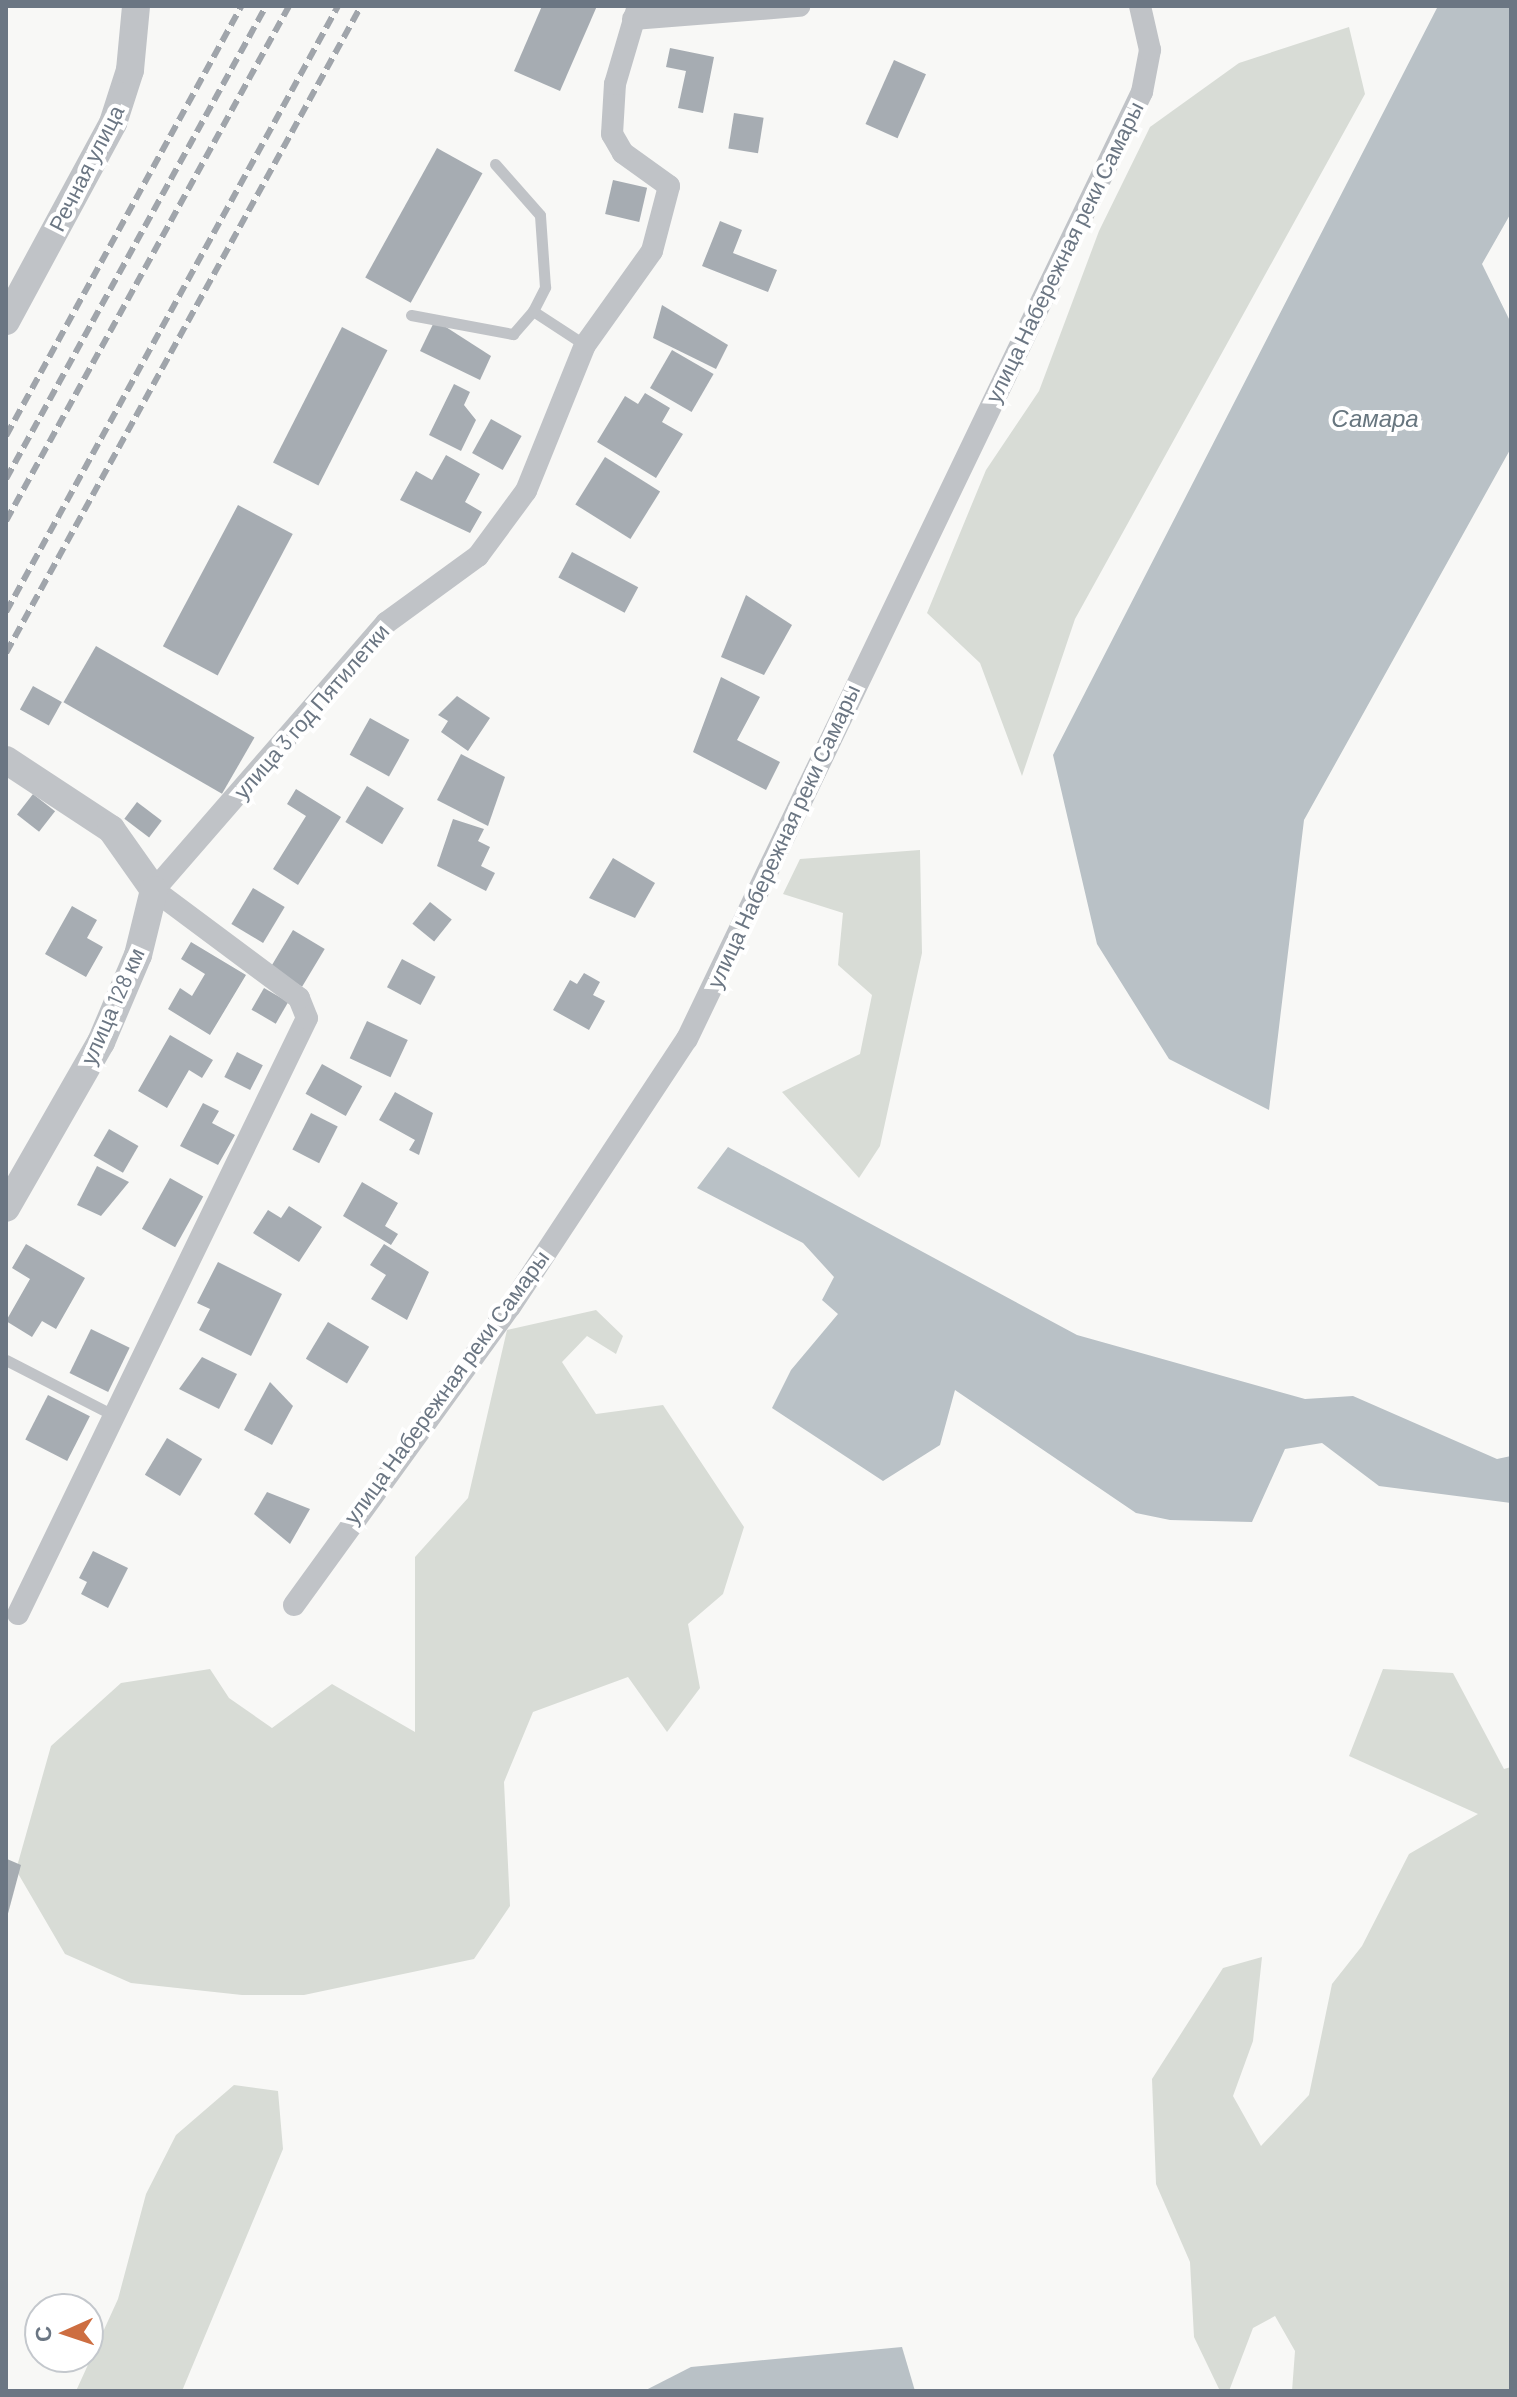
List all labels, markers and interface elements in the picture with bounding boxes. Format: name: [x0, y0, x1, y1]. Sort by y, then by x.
street label: улица Набережная реки Самары: [979, 97, 1149, 407]
street label: Речная улица: [43, 101, 129, 235]
water label: Самара: [1331, 404, 1419, 432]
street label: улица 3 год Пятилетки: [228, 618, 394, 804]
street label: улица Набережная реки Самары: [701, 680, 865, 992]
street label: улица 128 км: [75, 944, 149, 1068]
street label: улица Набережная реки Самары: [338, 1245, 554, 1529]
north arrow: [24, 2293, 104, 2373]
text: С: [29, 2326, 55, 2343]

